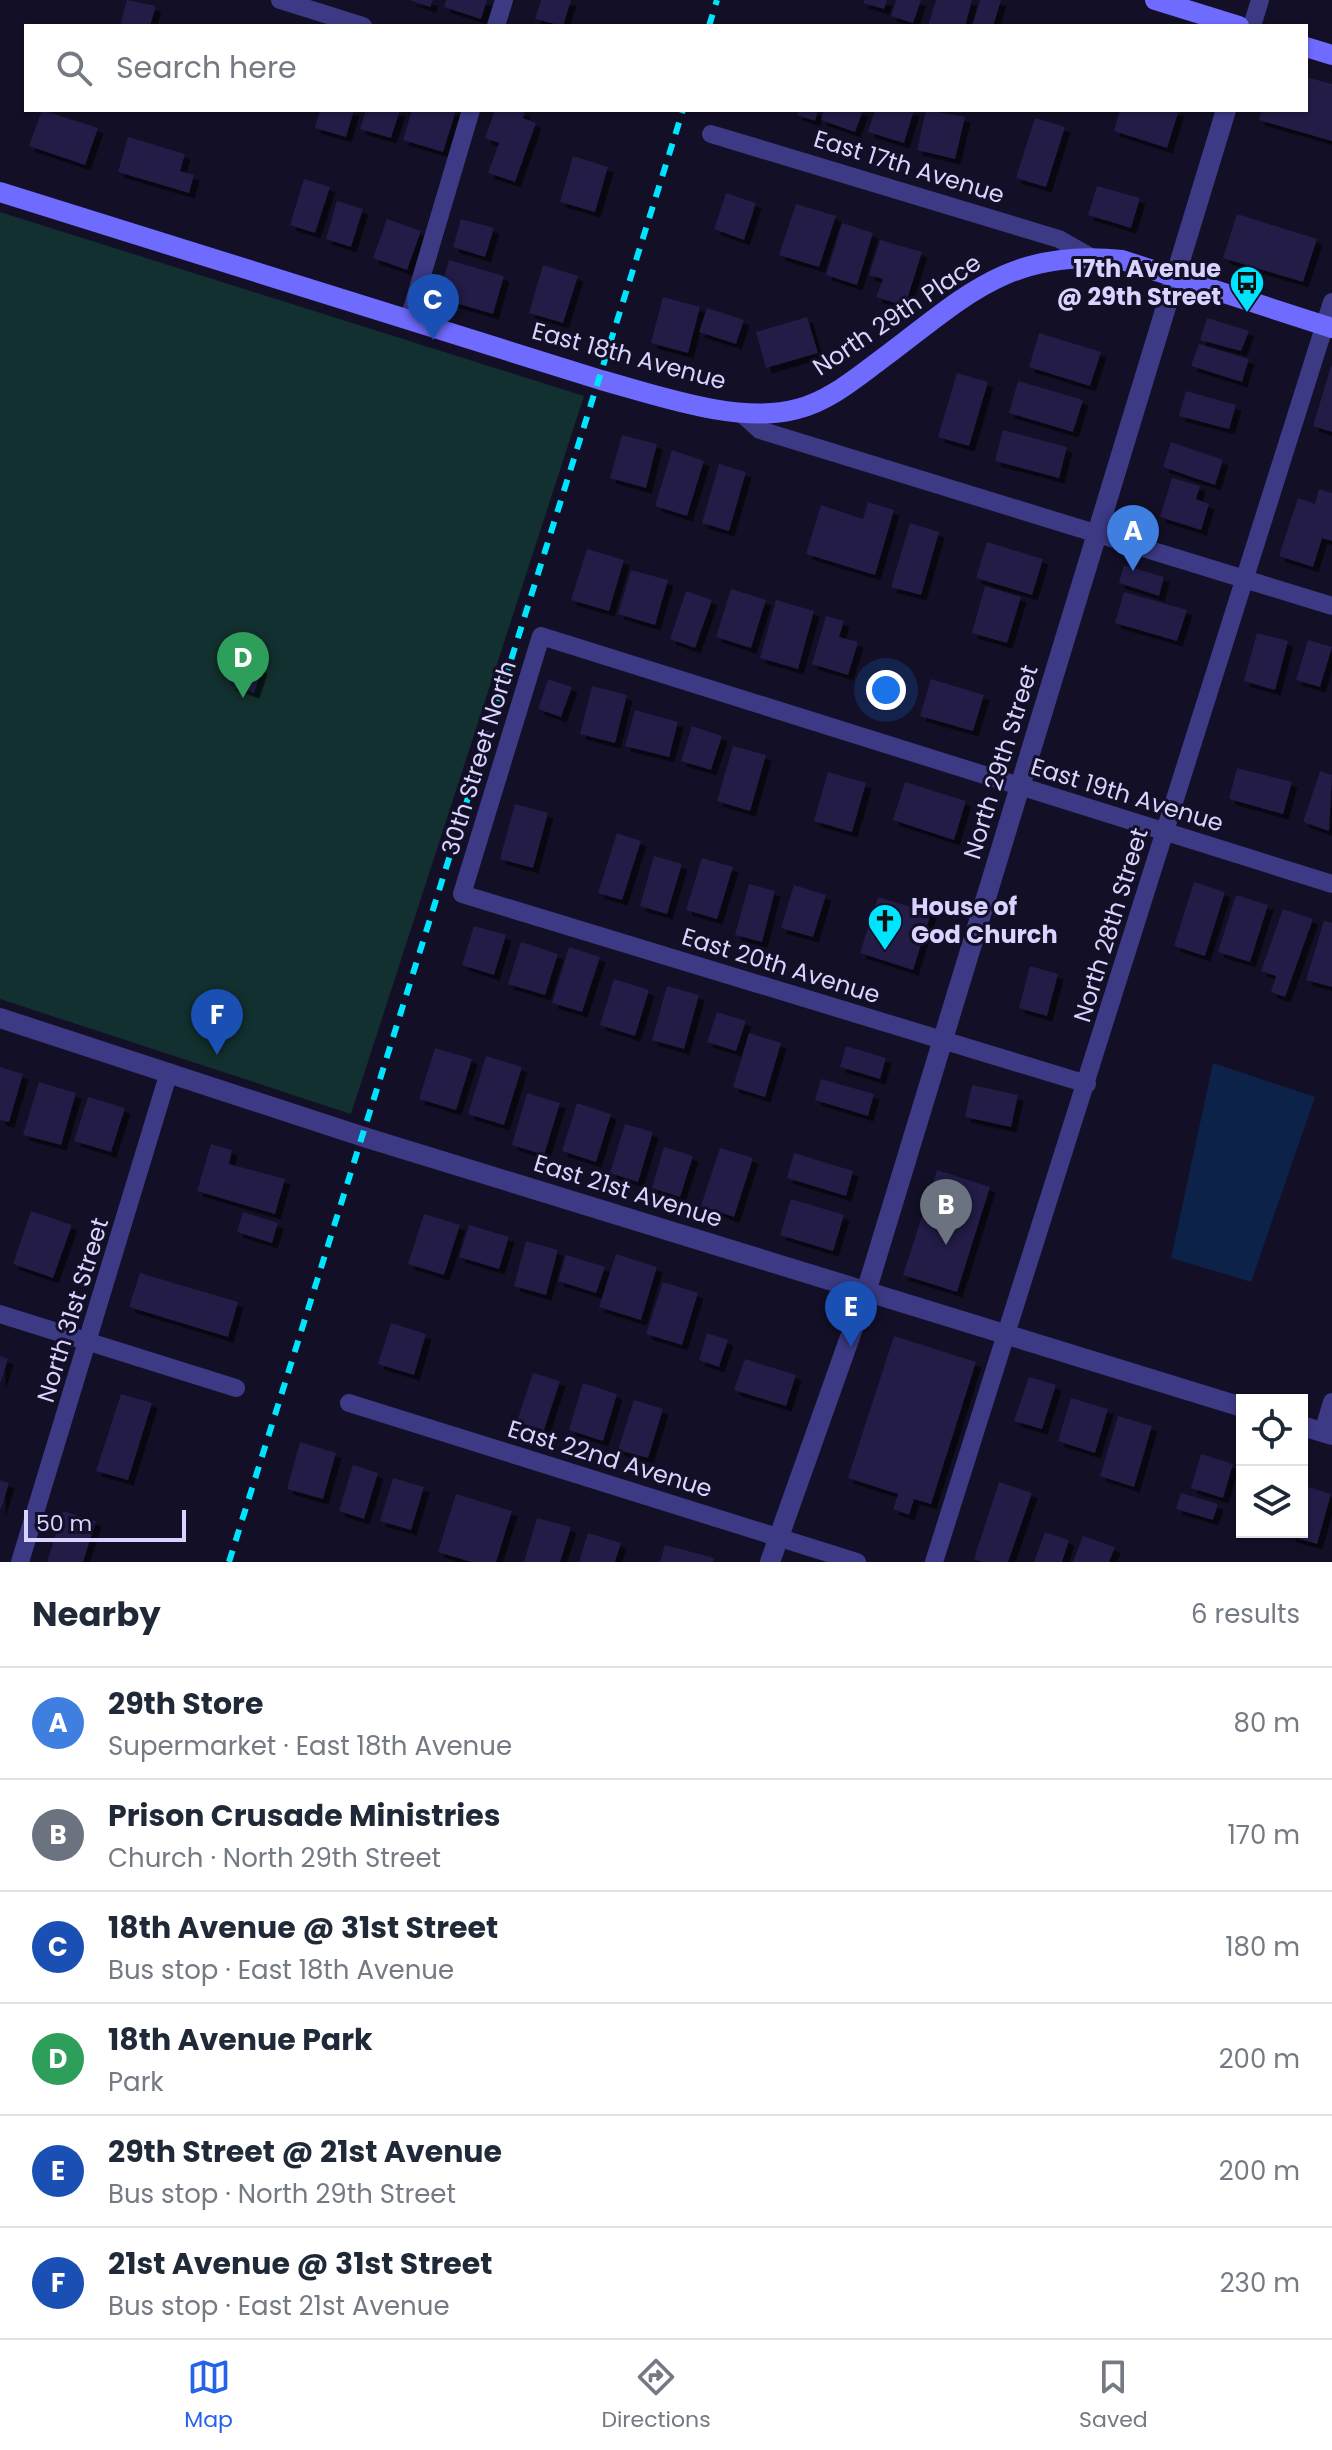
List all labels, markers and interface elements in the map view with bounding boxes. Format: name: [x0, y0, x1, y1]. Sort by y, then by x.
search box: [24, 24, 1308, 112]
icon: search: [52, 46, 96, 90]
text: Search here: [116, 46, 297, 89]
street label: East 17th Avenue: [810, 122, 1008, 211]
street label: North 29th Place: [806, 246, 987, 383]
place label: 17th Avenue @ 29th Street: [1056, 252, 1221, 313]
bus stop icon: 17th Avenue @ 29th Street: [1228, 264, 1266, 314]
pin: C: [407, 274, 459, 340]
street label: East 18th Avenue: [528, 314, 730, 397]
pin: A: [1107, 505, 1159, 571]
pin: D: [217, 632, 269, 698]
street label: 30th Street North: [433, 657, 524, 859]
street label: North 29th Street: [955, 661, 1046, 863]
your location: [866, 670, 906, 710]
street label: East 19th Avenue: [1027, 750, 1227, 839]
street label: North 28th Street: [1065, 824, 1156, 1026]
place label: House of God Church: [911, 890, 1058, 951]
church icon: House of God Church: [866, 902, 904, 952]
street label: East 20th Avenue: [678, 920, 884, 1011]
pin: F: [191, 989, 243, 1055]
street label: East 21st Avenue: [530, 1146, 726, 1235]
pin: B: [920, 1179, 972, 1245]
street label: North 31st Street: [29, 1213, 116, 1406]
pin: E: [825, 1281, 877, 1347]
map controls: [1236, 1394, 1308, 1538]
button: locate: [1236, 1394, 1308, 1466]
street label: East 22nd Avenue: [504, 1412, 716, 1505]
button: layers: [1236, 1466, 1308, 1538]
scale bar: [24, 1506, 186, 1542]
text: 50 m: [36, 1508, 92, 1539]
text: Nearby: [32, 1590, 161, 1638]
text: 6 results: [1191, 1596, 1300, 1632]
text: 29th Store: [108, 1682, 263, 1725]
text: A: [48, 1705, 68, 1741]
text: 80 m: [1234, 1705, 1300, 1741]
text: Supermarket · East 18th Avenue: [108, 1728, 512, 1764]
text: Prison Crusade Ministries: [108, 1794, 500, 1837]
text: B: [49, 1817, 67, 1853]
text: 170 m: [1227, 1817, 1300, 1853]
text: Church · North 29th Street: [108, 1840, 441, 1876]
text: 18th Avenue @ 31st Street: [108, 1906, 498, 1949]
text: C: [48, 1929, 68, 1965]
text: 180 m: [1225, 1929, 1300, 1965]
text: Bus stop · East 18th Avenue: [108, 1952, 454, 1988]
text: 18th Avenue Park: [108, 2018, 373, 2061]
text: D: [49, 2041, 67, 2077]
text: 200 m: [1219, 2041, 1300, 2077]
text: Park: [108, 2064, 164, 2100]
text: 29th Street @ 21st Avenue: [108, 2130, 502, 2173]
text: E: [51, 2153, 65, 2189]
text: 200 m: [1219, 2153, 1300, 2189]
text: Bus stop · North 29th Street: [108, 2176, 456, 2212]
text: 21st Avenue @ 31st Street: [108, 2242, 492, 2285]
text: F: [51, 2265, 65, 2301]
text: 230 m: [1220, 2265, 1300, 2301]
text: Bus stop · East 21st Avenue: [108, 2288, 450, 2324]
tab: Map: [184, 2355, 233, 2436]
tab: Directions: [601, 2355, 711, 2436]
tab: Saved: [1079, 2355, 1148, 2436]

